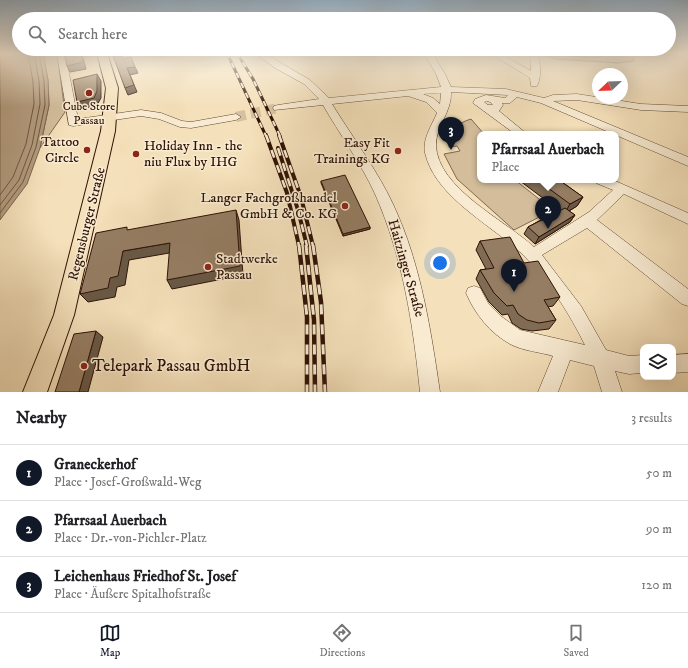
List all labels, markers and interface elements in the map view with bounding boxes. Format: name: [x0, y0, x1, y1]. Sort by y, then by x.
search box: [12, 12, 676, 56]
icon: search: [26, 23, 48, 45]
text: Search here: [58, 25, 127, 44]
north arrow: [592, 68, 628, 104]
marker: Cube Store Passau: [84, 88, 94, 98]
place label: Cube Store Passau: [63, 99, 115, 128]
pin: 3: [438, 117, 464, 150]
popup: [477, 131, 619, 183]
place label: Tattoo Circle: [41, 133, 79, 167]
place label: Easy Fit Trainings KG: [314, 134, 391, 168]
place label: Holiday Inn - the niu Flux by IHG: [144, 137, 242, 171]
text: Pfarrsaal Auerbach: [492, 140, 604, 159]
marker: Tattoo Circle: [82, 145, 92, 155]
marker: Easy Fit Trainings KG: [393, 146, 403, 156]
marker: Holiday Inn - the niu Flux by IHG: [131, 149, 141, 159]
text: Place: [492, 159, 520, 175]
street label: Regensburger Straße: [64, 165, 110, 283]
place label: Langer Fachgroßhandel GmbH & Co. KG: [201, 189, 338, 223]
pin: 2: [535, 196, 561, 229]
marker: Langer Fachgroßhandel GmbH & Co. KG: [340, 201, 350, 211]
street label: Haitzinger Straße: [383, 217, 429, 319]
place label: Stadtwerke Passau: [216, 250, 278, 284]
your location: [430, 253, 450, 273]
pin: 1: [501, 259, 527, 292]
marker: Stadtwerke Passau: [203, 262, 213, 272]
map controls: [640, 344, 676, 380]
button: layers: [640, 344, 676, 380]
place label: Telepark Passau GmbH: [92, 355, 251, 377]
marker: Telepark Passau GmbH: [79, 361, 89, 371]
text: Nearby: [16, 407, 66, 429]
text: 3 results: [631, 410, 672, 426]
text: Graneckerhof: [54, 455, 136, 474]
text: 1: [27, 465, 31, 481]
text: 50 m: [646, 465, 672, 481]
text: Place · Josef-Großwald-Weg: [54, 474, 201, 490]
text: Pfarrsaal Auerbach: [54, 511, 167, 530]
text: 2: [26, 521, 32, 537]
text: 90 m: [646, 521, 672, 537]
text: Place · Dr.-von-Pichler-Platz: [54, 530, 207, 546]
text: Leichenhaus Friedhof St. Josef: [54, 567, 236, 586]
text: 3: [27, 577, 31, 593]
text: 120 m: [641, 577, 672, 593]
text: Place · Äußere Spitalhofstraße: [54, 586, 211, 602]
tab: Map: [99, 622, 121, 660]
tab: Directions: [320, 622, 365, 660]
tab: Saved: [564, 622, 589, 660]

